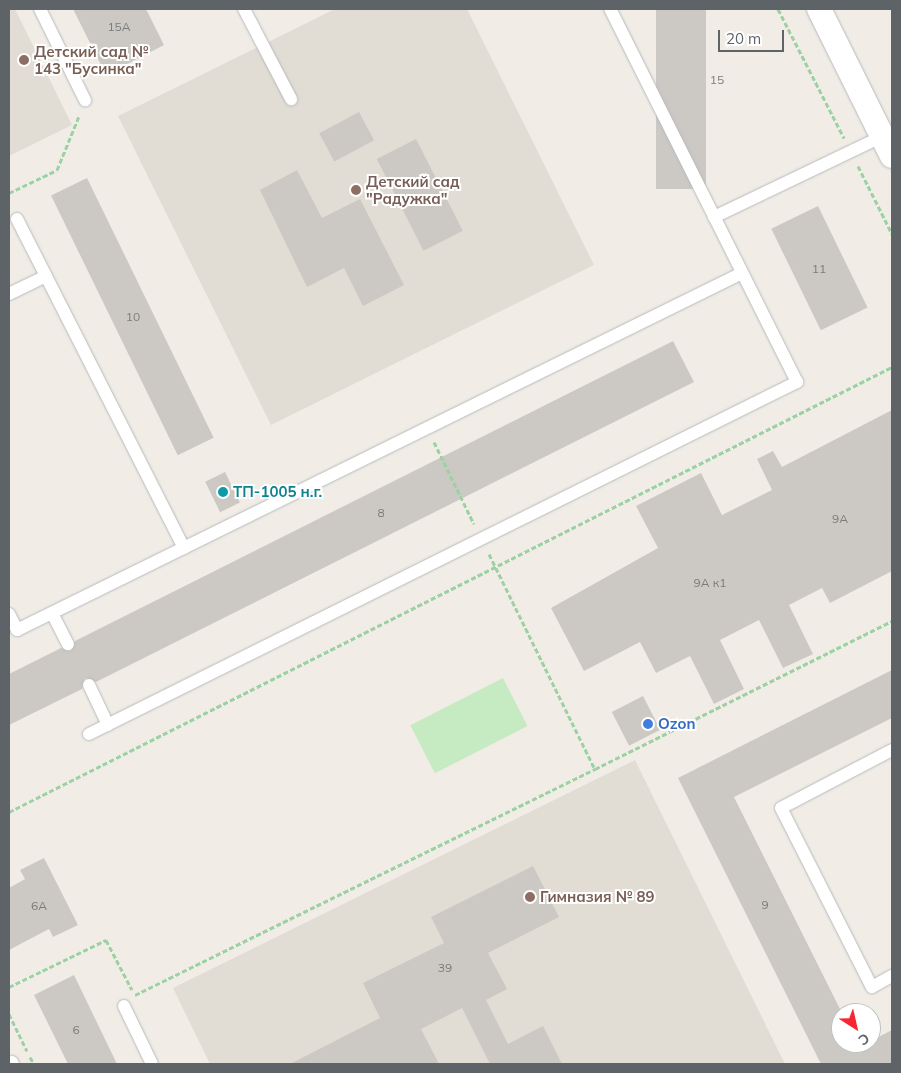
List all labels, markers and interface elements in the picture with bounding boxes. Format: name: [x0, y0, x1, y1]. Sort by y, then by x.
house number: 15А: [107, 20, 131, 34]
scale bar: [721, 20, 787, 52]
text: 20 m: [726, 29, 761, 48]
place label: Детский сад № 143 "Бусинка": [34, 42, 148, 77]
marker: Детский сад № 143 "Бусинка": [18, 54, 30, 66]
house number: 15: [710, 73, 724, 87]
place label: Детский сад "Радужка": [366, 172, 460, 207]
marker: Детский сад "Радужка": [350, 184, 362, 196]
house number: 11: [812, 262, 826, 276]
house number: 10: [126, 310, 140, 324]
place label: ТП-1005 н.г.: [233, 483, 322, 501]
marker: ТП-1005 н.г.: [217, 486, 229, 498]
house number: 8: [377, 506, 385, 520]
house number: 9А: [832, 512, 848, 526]
house number: 9А к1: [694, 576, 726, 590]
place label: Ozon: [658, 715, 695, 733]
marker: Ozon: [642, 718, 654, 730]
place label: Гимназия № 89: [540, 888, 655, 906]
marker: Гимназия № 89: [524, 891, 536, 903]
house number: 9: [761, 898, 769, 912]
house number: 6А: [31, 899, 47, 913]
house number: 39: [438, 961, 452, 975]
north arrow: [831, 1003, 881, 1053]
house number: 6: [72, 1023, 80, 1037]
text: С: [855, 1029, 873, 1050]

